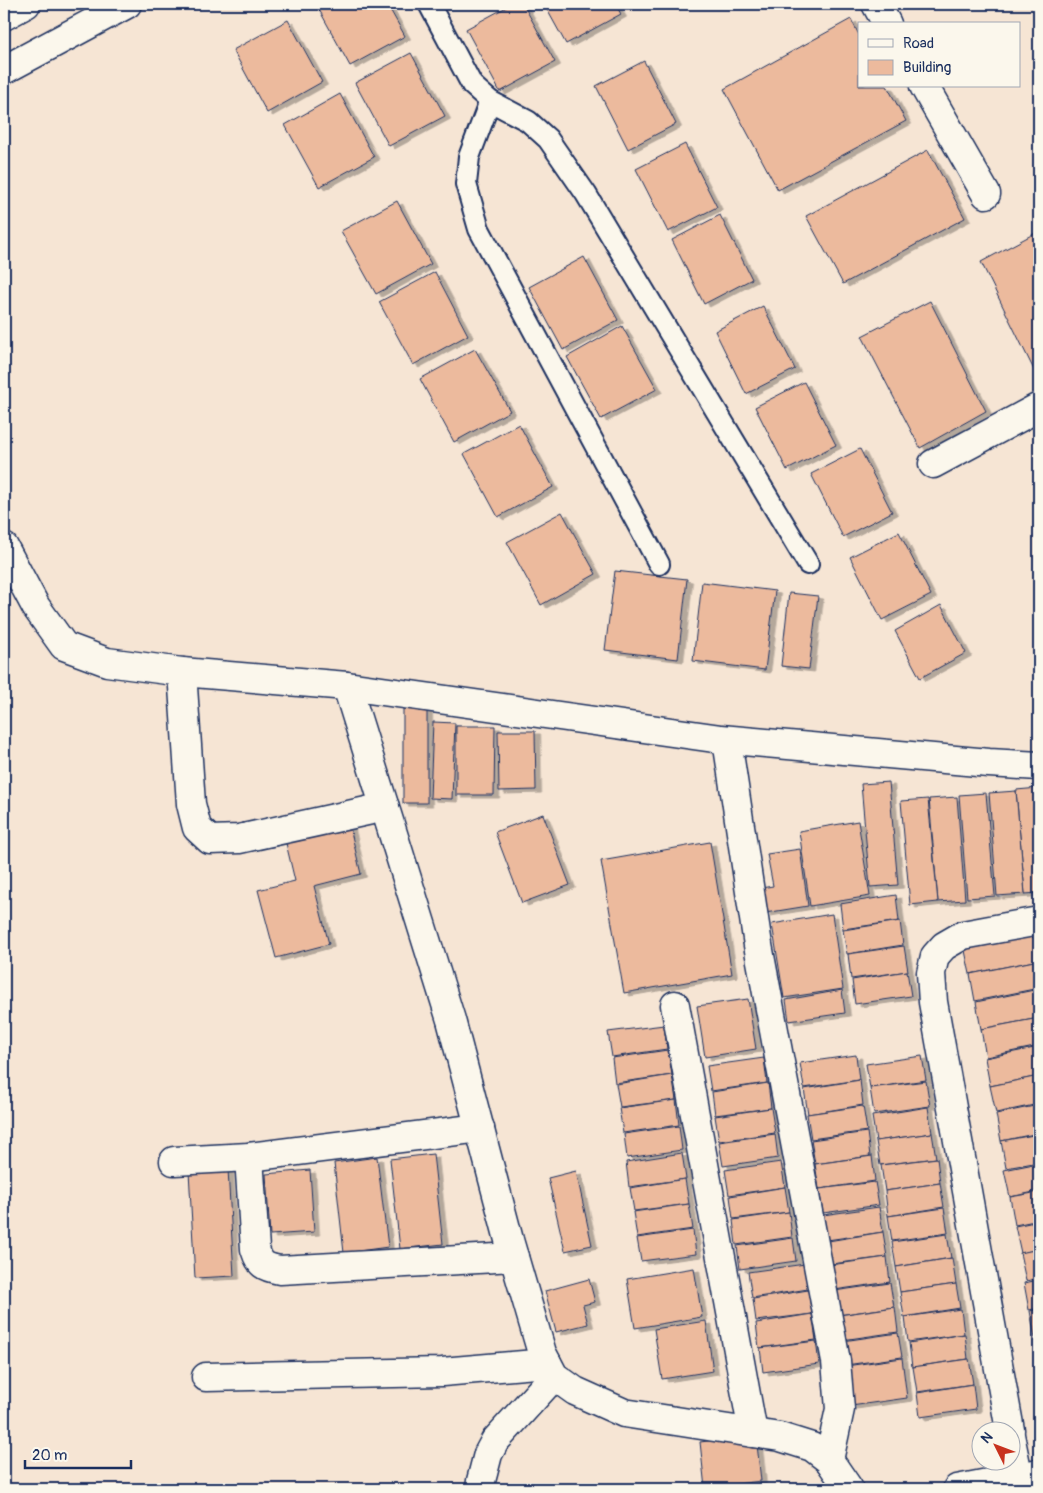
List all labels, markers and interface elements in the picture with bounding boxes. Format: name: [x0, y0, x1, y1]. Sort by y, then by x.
legend: [858, 22, 1020, 88]
text: Road: [903, 34, 934, 53]
text: Building: [903, 58, 951, 77]
north arrow: [970, 1420, 1020, 1470]
text: N: [977, 1428, 996, 1447]
scale bar: [25, 1438, 131, 1470]
text: 20 m: [32, 1446, 67, 1465]

